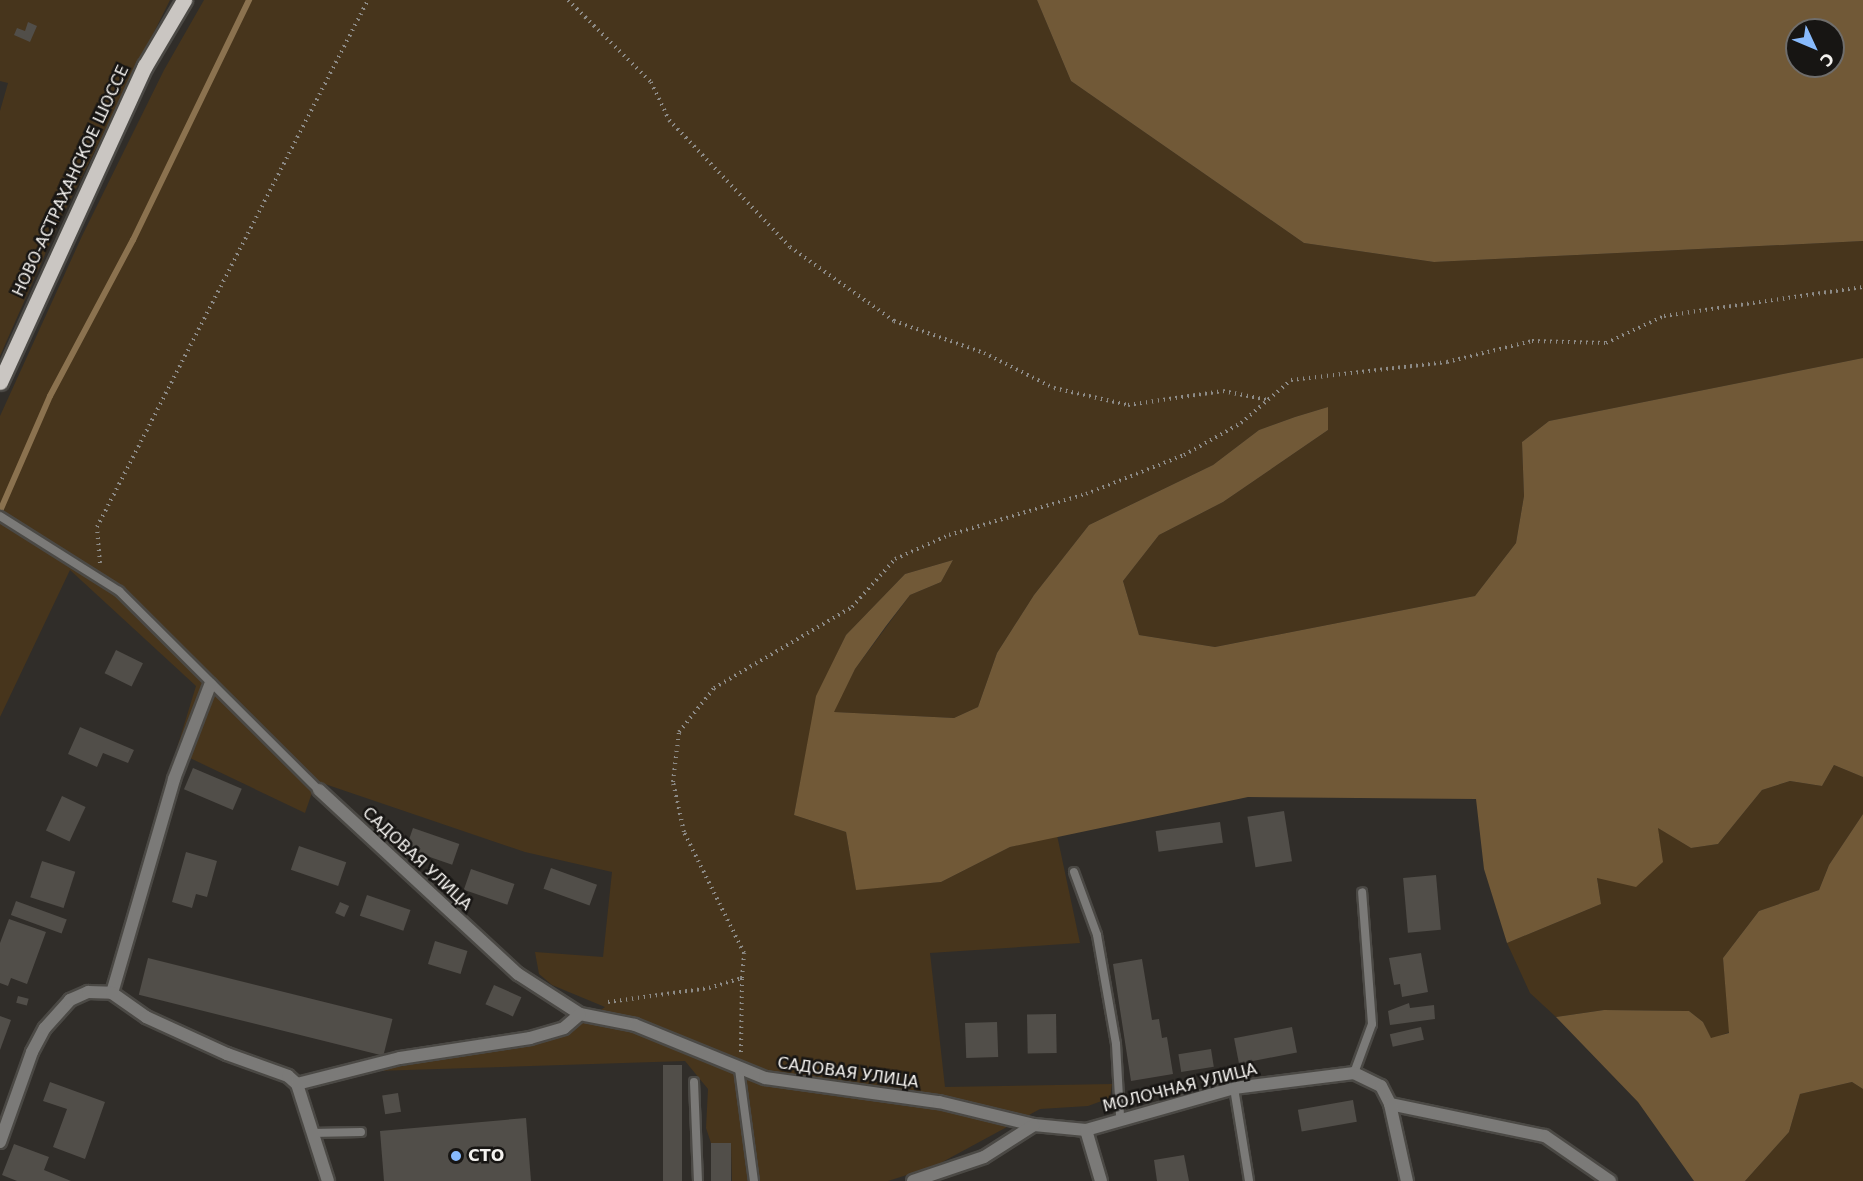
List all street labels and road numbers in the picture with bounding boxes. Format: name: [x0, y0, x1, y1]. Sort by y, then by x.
street label: НОВО-АСТРАХАНСКОЕ ШОССЕ: [9, 62, 133, 300]
street label: САДОВАЯ УЛИЦА: [358, 803, 476, 915]
street label: САДОВАЯ УЛИЦА: [776, 1054, 920, 1092]
street label: МОЛОЧНАЯ УЛИЦА: [1101, 1060, 1259, 1116]

